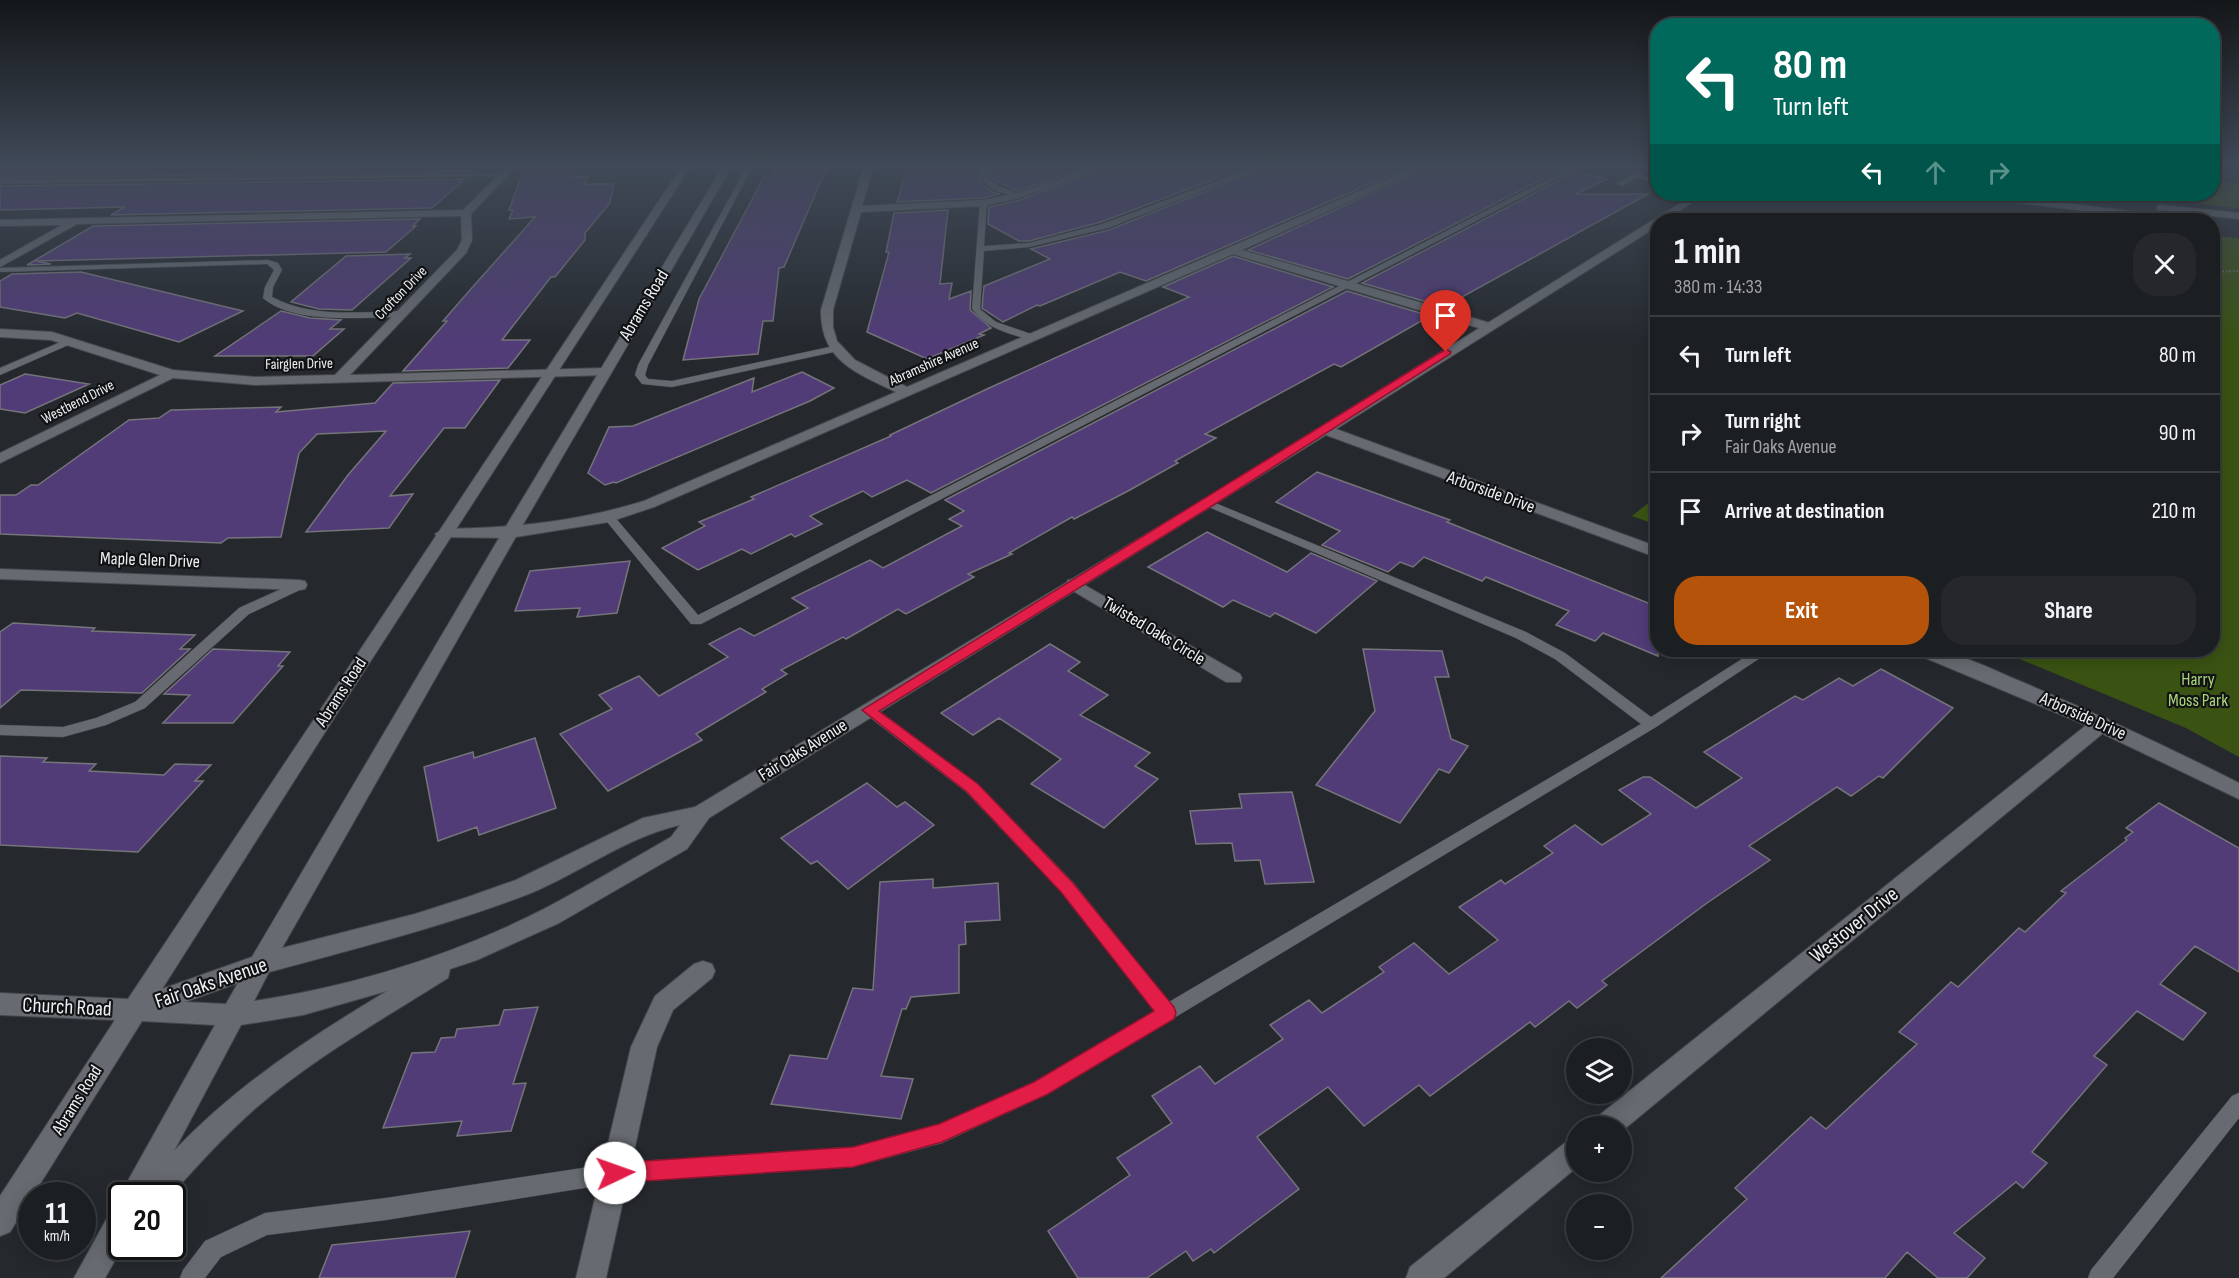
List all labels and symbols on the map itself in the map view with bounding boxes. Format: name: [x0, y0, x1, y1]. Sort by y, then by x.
street label: Crofton Drive: [371, 262, 431, 324]
street label: Abrams Road: [614, 266, 673, 345]
pin: [1420, 290, 1471, 352]
street label: Abramshire Avenue: [885, 334, 982, 391]
street label: Fairglen Drive: [265, 354, 333, 374]
street label: Westbend Drive: [38, 376, 118, 428]
street label: Arborside Drive: [1443, 466, 1538, 518]
street label: Maple Glen Drive: [100, 548, 200, 572]
street label: Twisted Oaks Circle: [1099, 592, 1209, 670]
street label: Abrams Road: [310, 654, 371, 731]
park label: Harry Moss Park: [2168, 669, 2228, 711]
street label: Arborside Drive: [2036, 687, 2129, 744]
street label: Fair Oaks Avenue: [755, 714, 851, 786]
street label: Westover Drive: [1805, 882, 1903, 968]
street label: Fair Oaks Avenue: [152, 952, 270, 1014]
street label: Church Road: [22, 992, 112, 1022]
street label: Abrams Road: [47, 1061, 107, 1140]
position arrow: [583, 1141, 647, 1205]
speed limit sign: 20: [108, 1182, 186, 1260]

